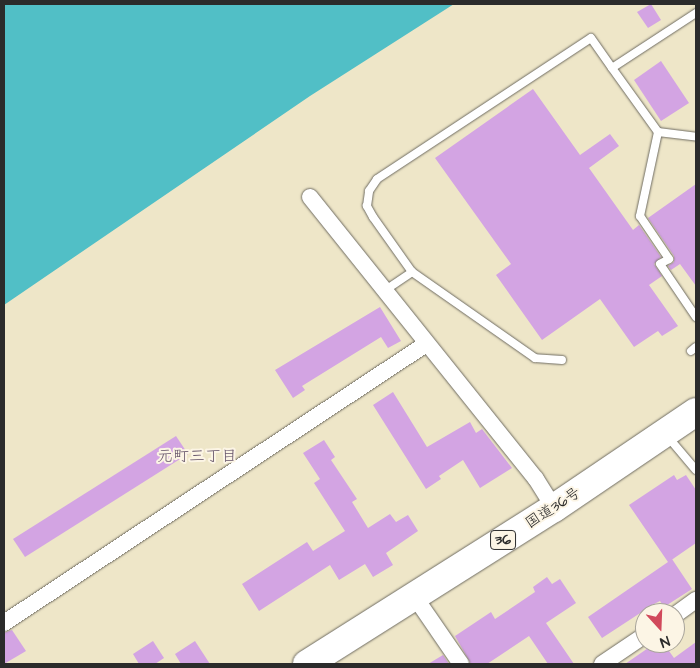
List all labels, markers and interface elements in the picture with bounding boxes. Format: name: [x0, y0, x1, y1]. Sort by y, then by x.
district label: 元町三丁目: [157, 446, 237, 466]
street label: 国道36号: [522, 484, 584, 532]
road number: 36: [489, 528, 517, 552]
north arrow: [635, 603, 685, 653]
text: N: [657, 630, 672, 652]

